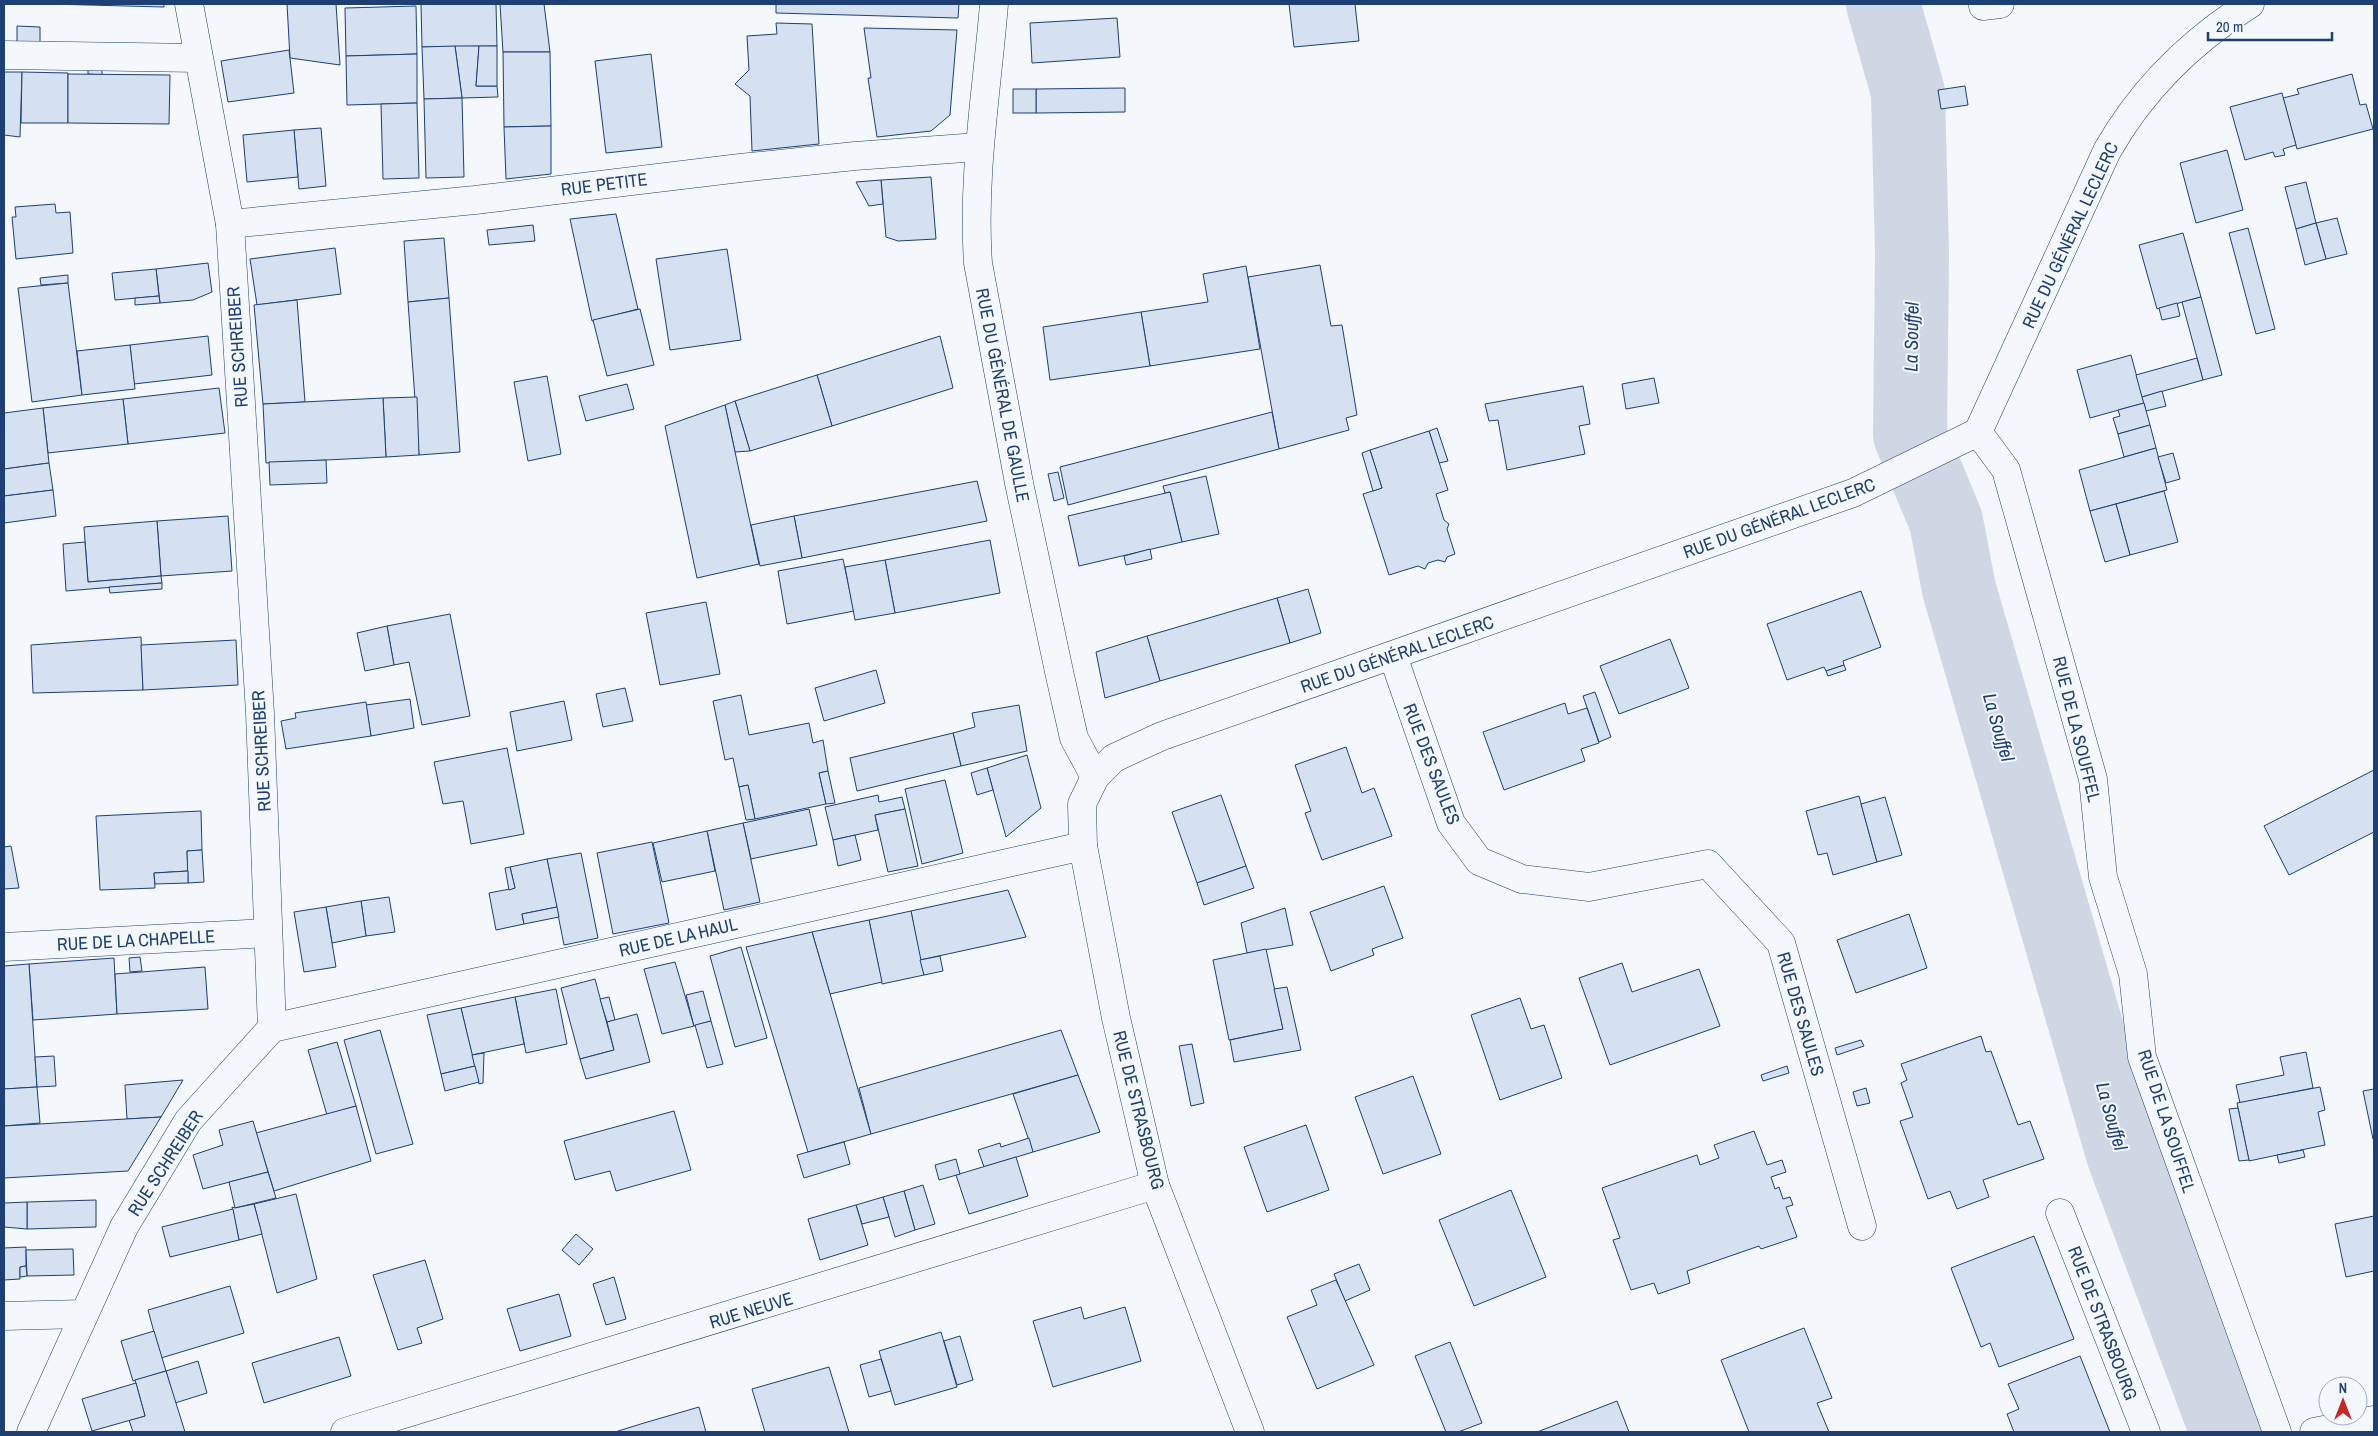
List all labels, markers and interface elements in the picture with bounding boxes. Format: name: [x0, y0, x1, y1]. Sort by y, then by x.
scale bar: [2208, 10, 2332, 42]
text: 20 m: [2216, 16, 2243, 37]
street label: RUE DU GÉNÉRAL LECLERC: [2016, 138, 2124, 332]
street label: RUE PETITE: [559, 166, 649, 202]
street label: RUE SCHREIBER: [220, 285, 254, 408]
street label: RUE DU GÉNÉRAL DE GAULLE: [970, 286, 1036, 504]
water label: La Souffel: [1897, 301, 1925, 372]
street label: RUE DU GÉNÉRAL LECLERC: [1679, 472, 1879, 564]
street label: RUE DU GÉNÉRAL LECLERC: [1297, 609, 1497, 699]
street label: RUE DE LA SOUFFEL: [2047, 654, 2107, 804]
street label: RUE SCHREIBER: [245, 689, 277, 812]
water label: La Souffel: [1977, 690, 2021, 765]
street label: RUE DES SAULES: [1397, 700, 1467, 828]
street label: RUE DE LA HAUL: [616, 911, 740, 963]
street label: RUE DE LA CHAPELLE: [56, 923, 216, 957]
street label: RUE DES SAULES: [1771, 949, 1831, 1079]
street label: RUE DE STRASBOURG: [1107, 1028, 1171, 1192]
street label: RUE DE LA SOUFFEL: [2132, 1046, 2202, 1196]
water label: La Souffel: [2090, 1079, 2134, 1154]
street label: RUE SCHREIBER: [121, 1105, 209, 1221]
street label: RUE DE STRASBOURG: [2062, 1242, 2144, 1404]
street label: RUE NEUVE: [706, 1285, 796, 1335]
north arrow: [2318, 1376, 2368, 1426]
text: N: [2339, 1379, 2347, 1397]

